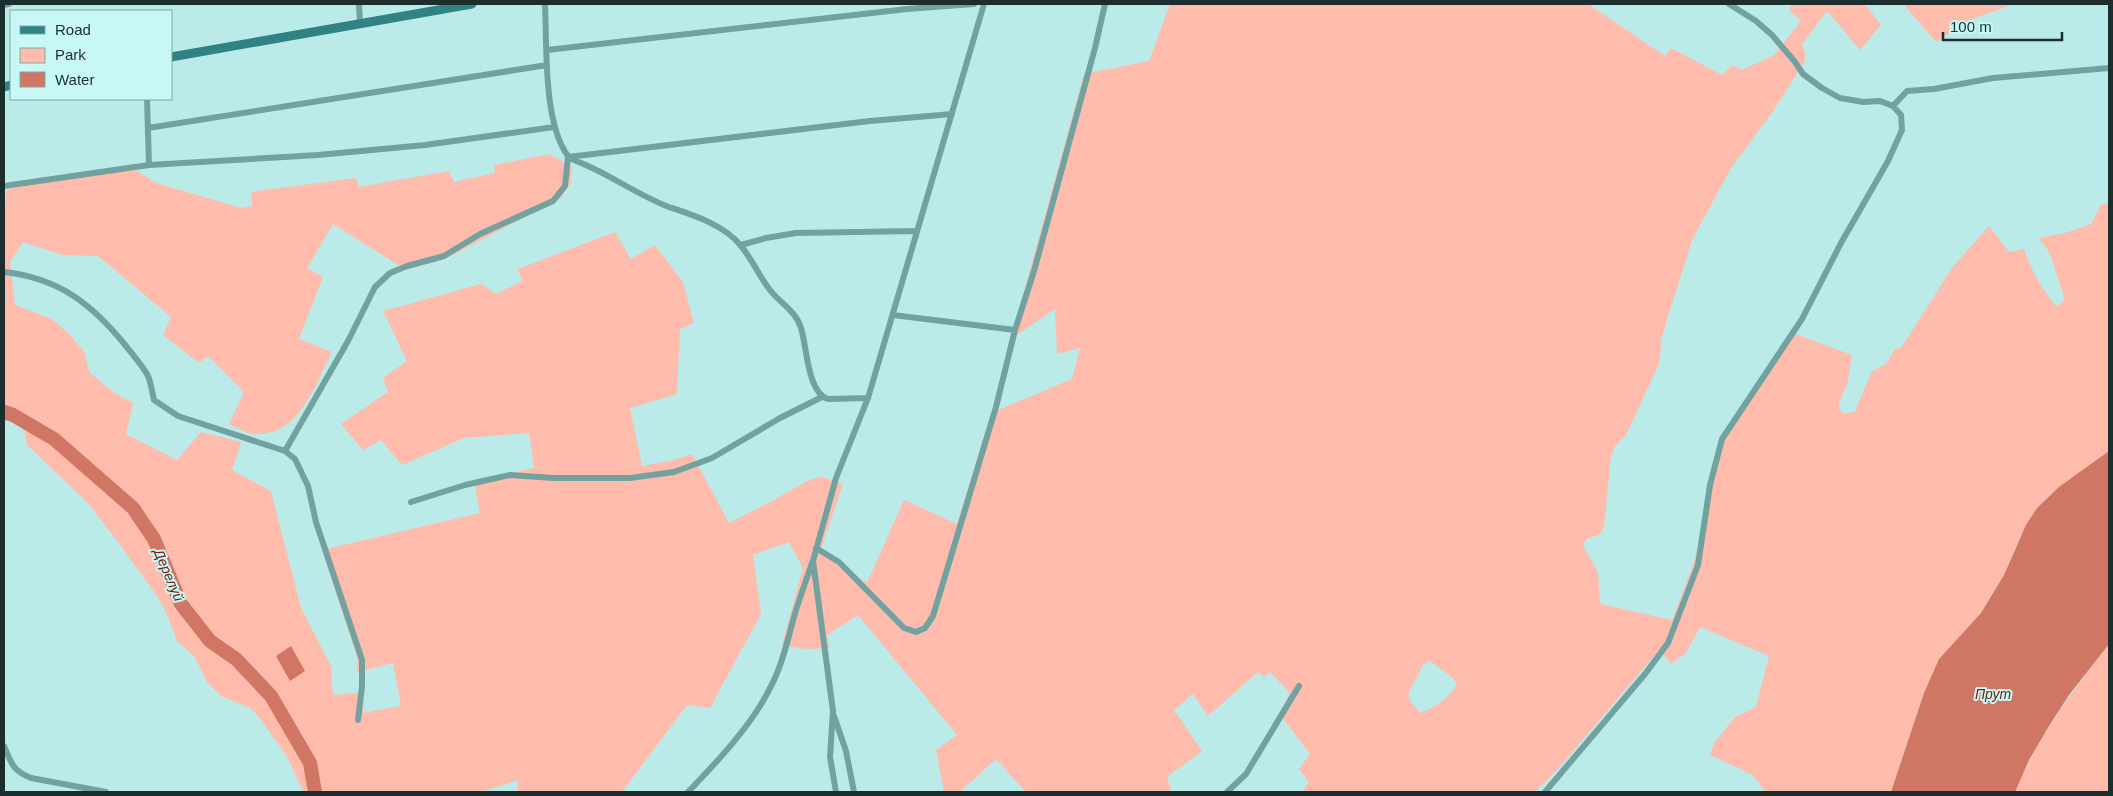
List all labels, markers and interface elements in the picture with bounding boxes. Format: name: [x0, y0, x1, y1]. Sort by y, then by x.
legend: [10, 10, 172, 100]
scale bar: [1943, 10, 2062, 42]
text: 100 m: [1950, 18, 1992, 35]
text: Road: [55, 21, 91, 38]
text: Park: [55, 46, 86, 63]
text: Water: [55, 71, 94, 88]
water label: Дерелуй: [150, 545, 187, 604]
water label: Прут: [1975, 686, 2011, 702]

